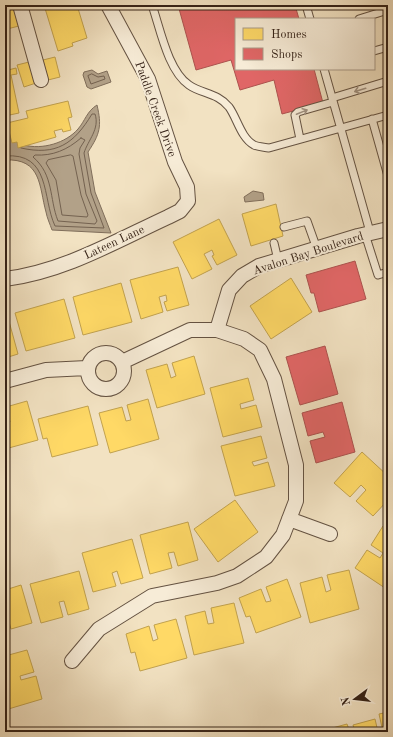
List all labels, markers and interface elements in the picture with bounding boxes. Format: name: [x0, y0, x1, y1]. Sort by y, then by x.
legend: [235, 18, 375, 70]
text: Homes: [271, 29, 307, 41]
text: Shops: [271, 49, 302, 61]
street label: Paddle Creek Drive: [132, 60, 178, 159]
one-way arrow: [354, 87, 367, 94]
one-way arrow: [296, 107, 308, 115]
street label: Lateen Lane: [82, 224, 147, 262]
street label: Avalon Bay Boulevard: [252, 230, 365, 278]
north arrow: [335, 679, 375, 719]
text: N: [340, 695, 353, 707]

